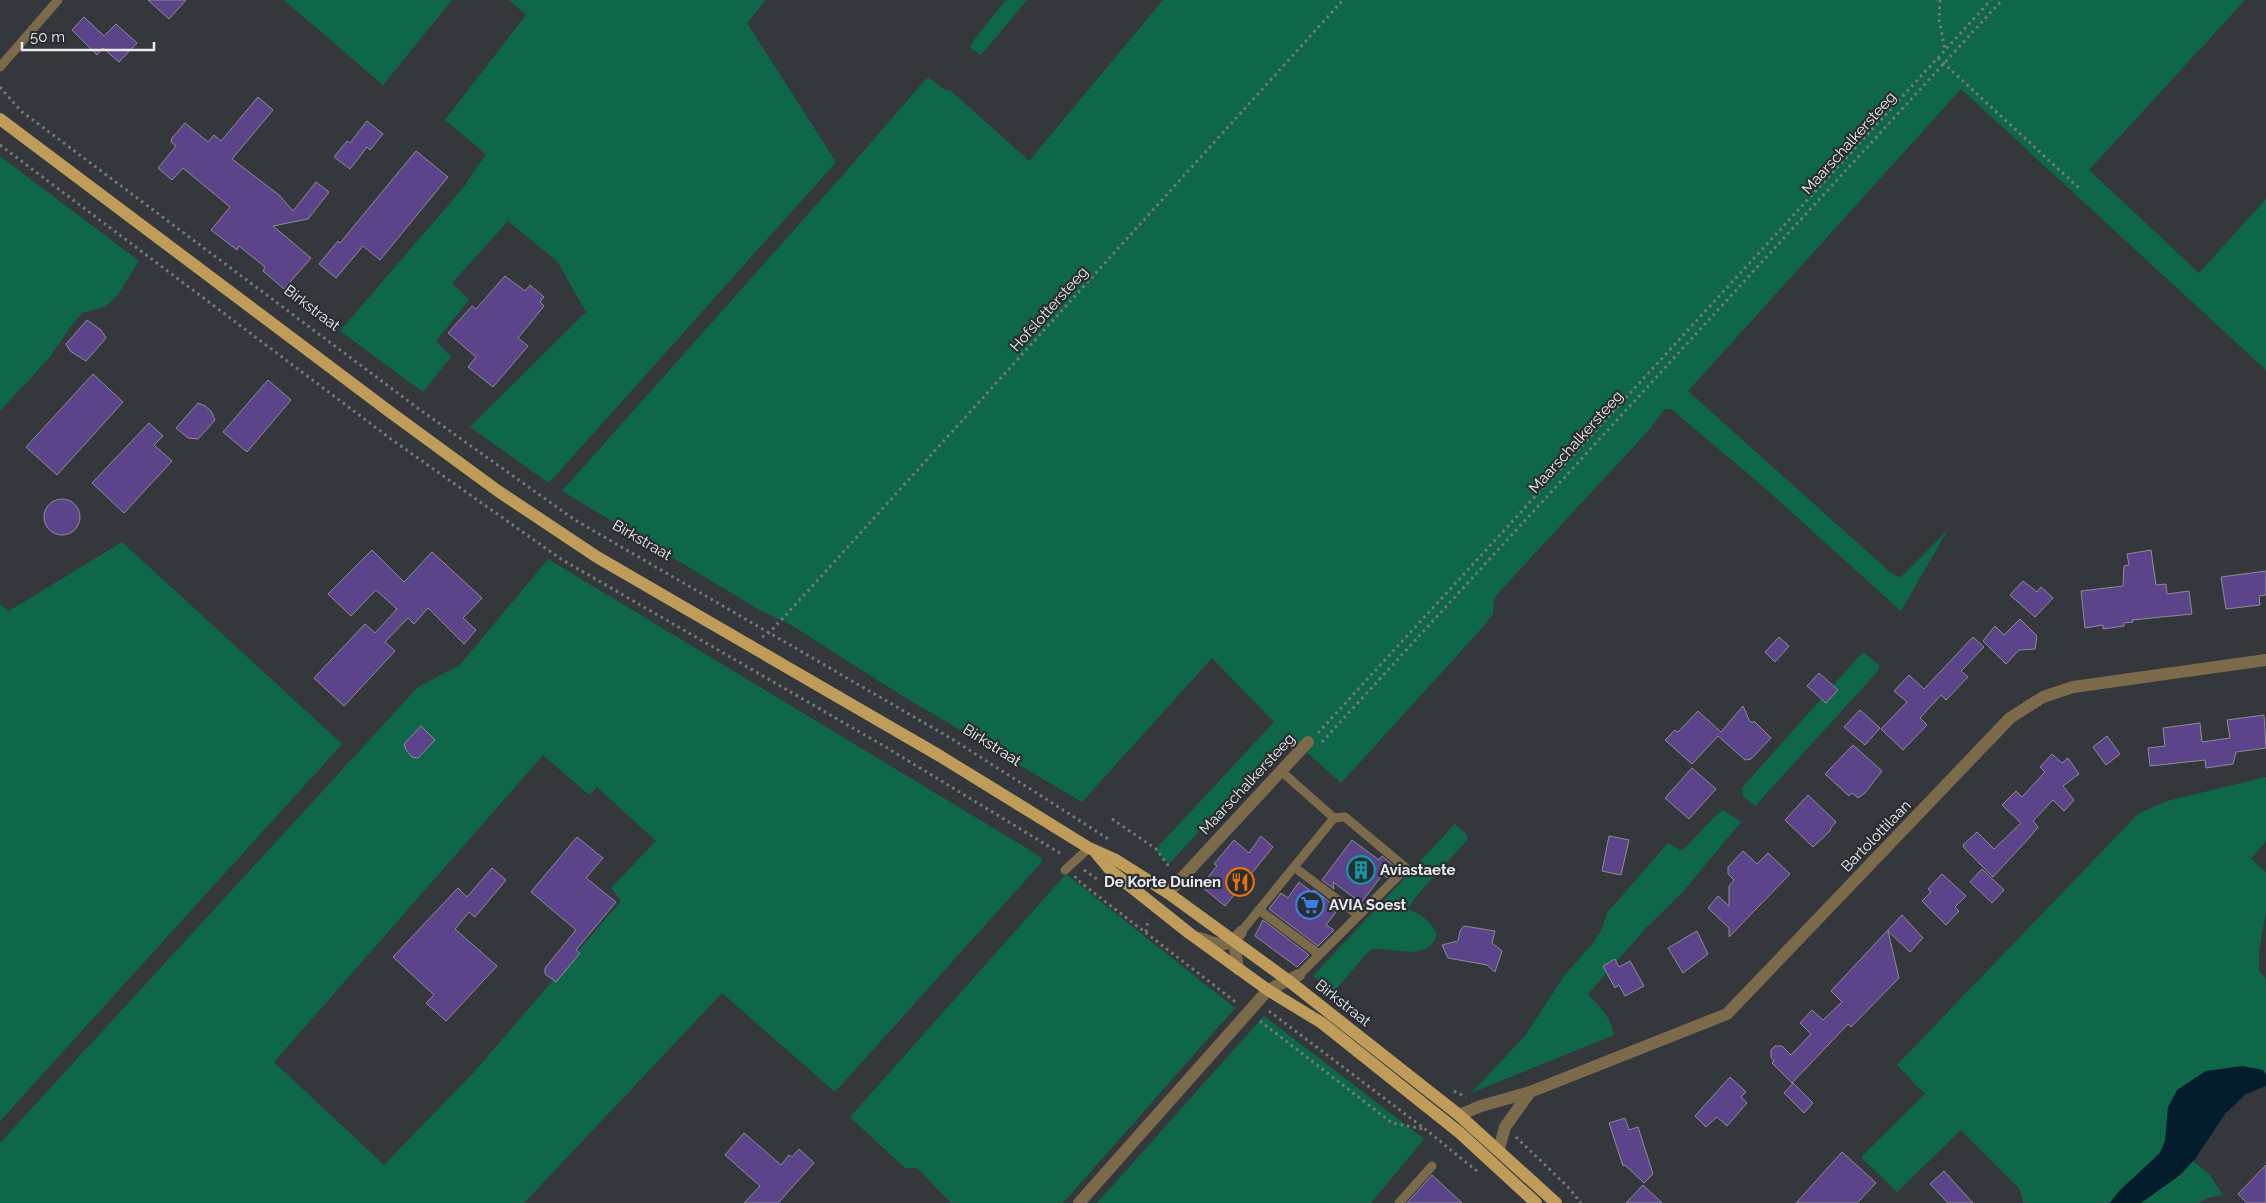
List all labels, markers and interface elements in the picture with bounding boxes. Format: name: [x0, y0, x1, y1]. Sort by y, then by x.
scale bar: [22, 20, 155, 52]
text: 50 m: [30, 28, 65, 46]
street label: Maarschalkersteeg: [1798, 88, 1900, 198]
street label: Hofslottersteeg: [1006, 263, 1092, 355]
street label: Birkstraat: [281, 281, 343, 335]
street label: Maarschalkersteeg: [1525, 387, 1627, 497]
street label: Birkstraat: [609, 516, 675, 564]
street label: Birkstraat: [960, 720, 1024, 770]
street label: Maarschalkersteeg: [1195, 730, 1299, 838]
street label: Bartolottilaan: [1837, 796, 1915, 876]
building icon: Aviastaete: [1346, 855, 1376, 885]
place label: Aviastaete: [1380, 861, 1456, 879]
restaurant icon: De Korte Duinen: [1225, 867, 1255, 897]
place label: De Korte Duinen: [1104, 873, 1221, 891]
supermarket icon: AVIA Soest: [1295, 890, 1325, 920]
place label: AVIA Soest: [1329, 896, 1407, 914]
street label: Birkstraat: [1312, 976, 1374, 1030]

